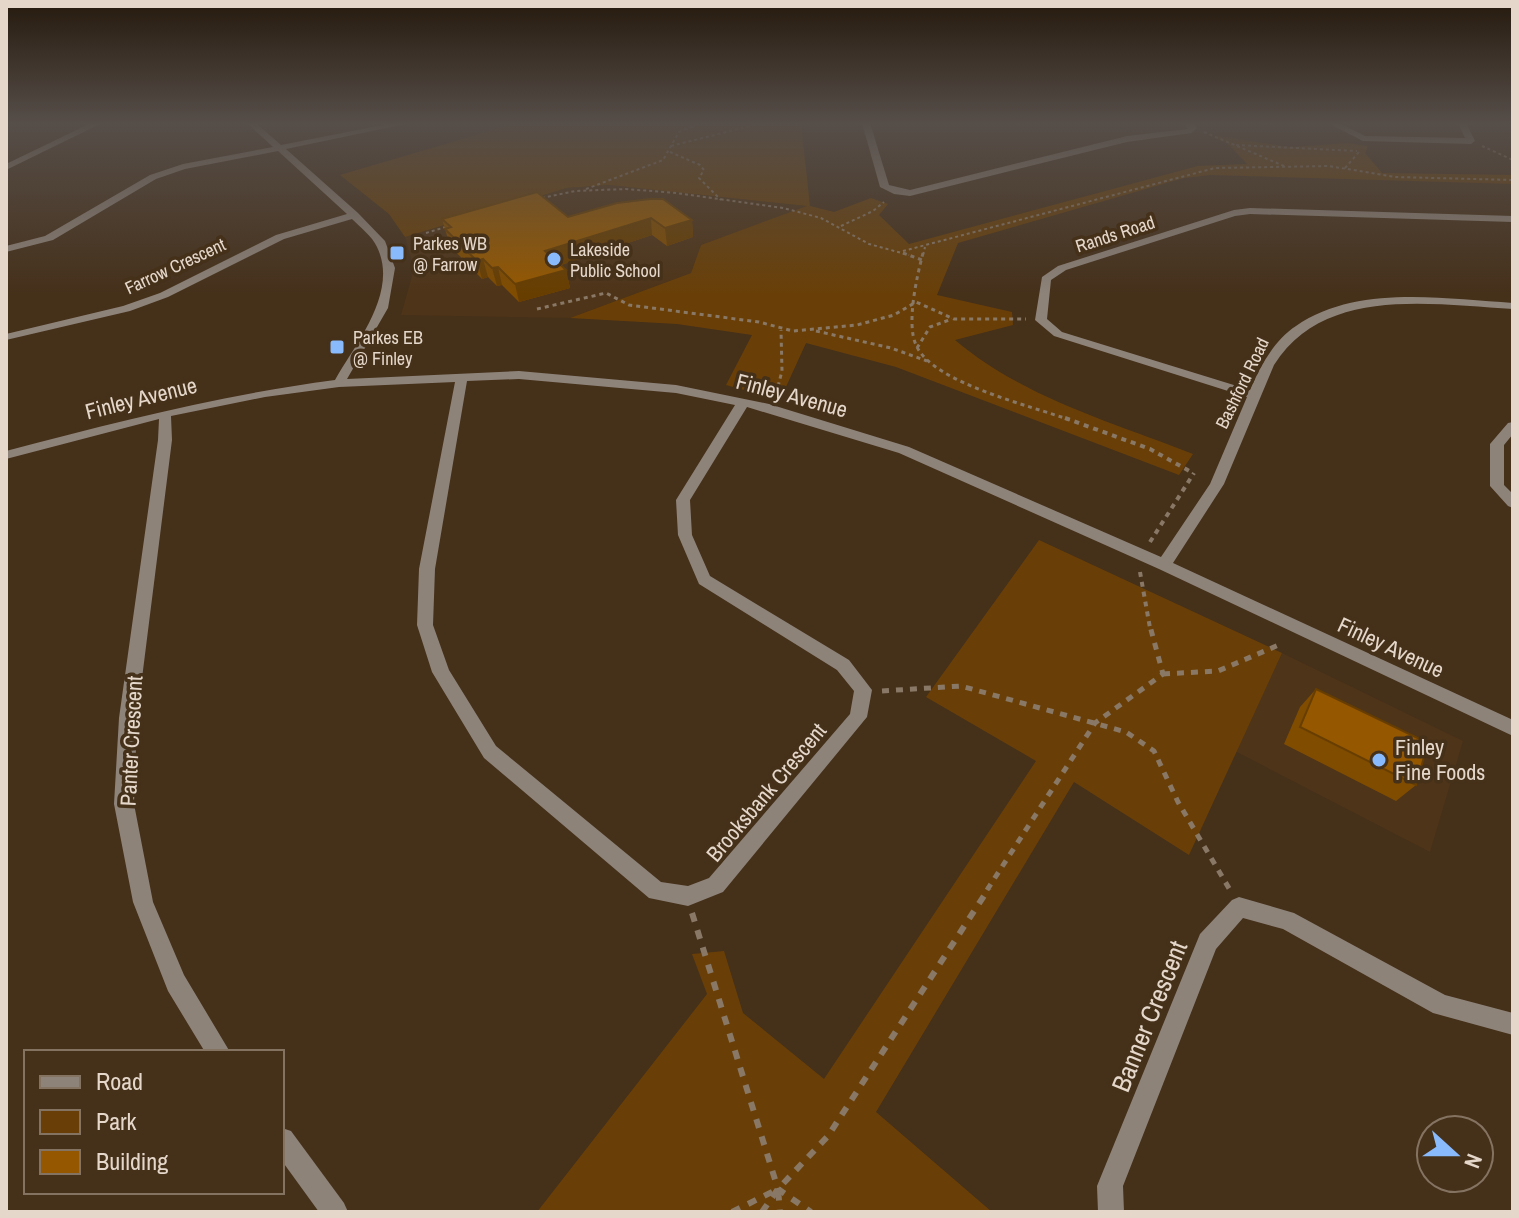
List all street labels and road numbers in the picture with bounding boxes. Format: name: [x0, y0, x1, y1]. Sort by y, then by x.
street label: Rands Road: [1072, 209, 1158, 259]
street label: Farrow Crescent: [121, 232, 229, 300]
street label: Bashford Road: [1209, 333, 1275, 433]
street label: Finley Avenue: [733, 366, 851, 424]
street label: Finley Avenue: [82, 370, 200, 426]
street label: Finley Avenue: [1333, 609, 1449, 685]
street label: Panter Crescent: [113, 675, 149, 807]
street label: Brooksbank Crescent: [699, 716, 833, 868]
street label: Banner Crescent: [1103, 935, 1195, 1097]

